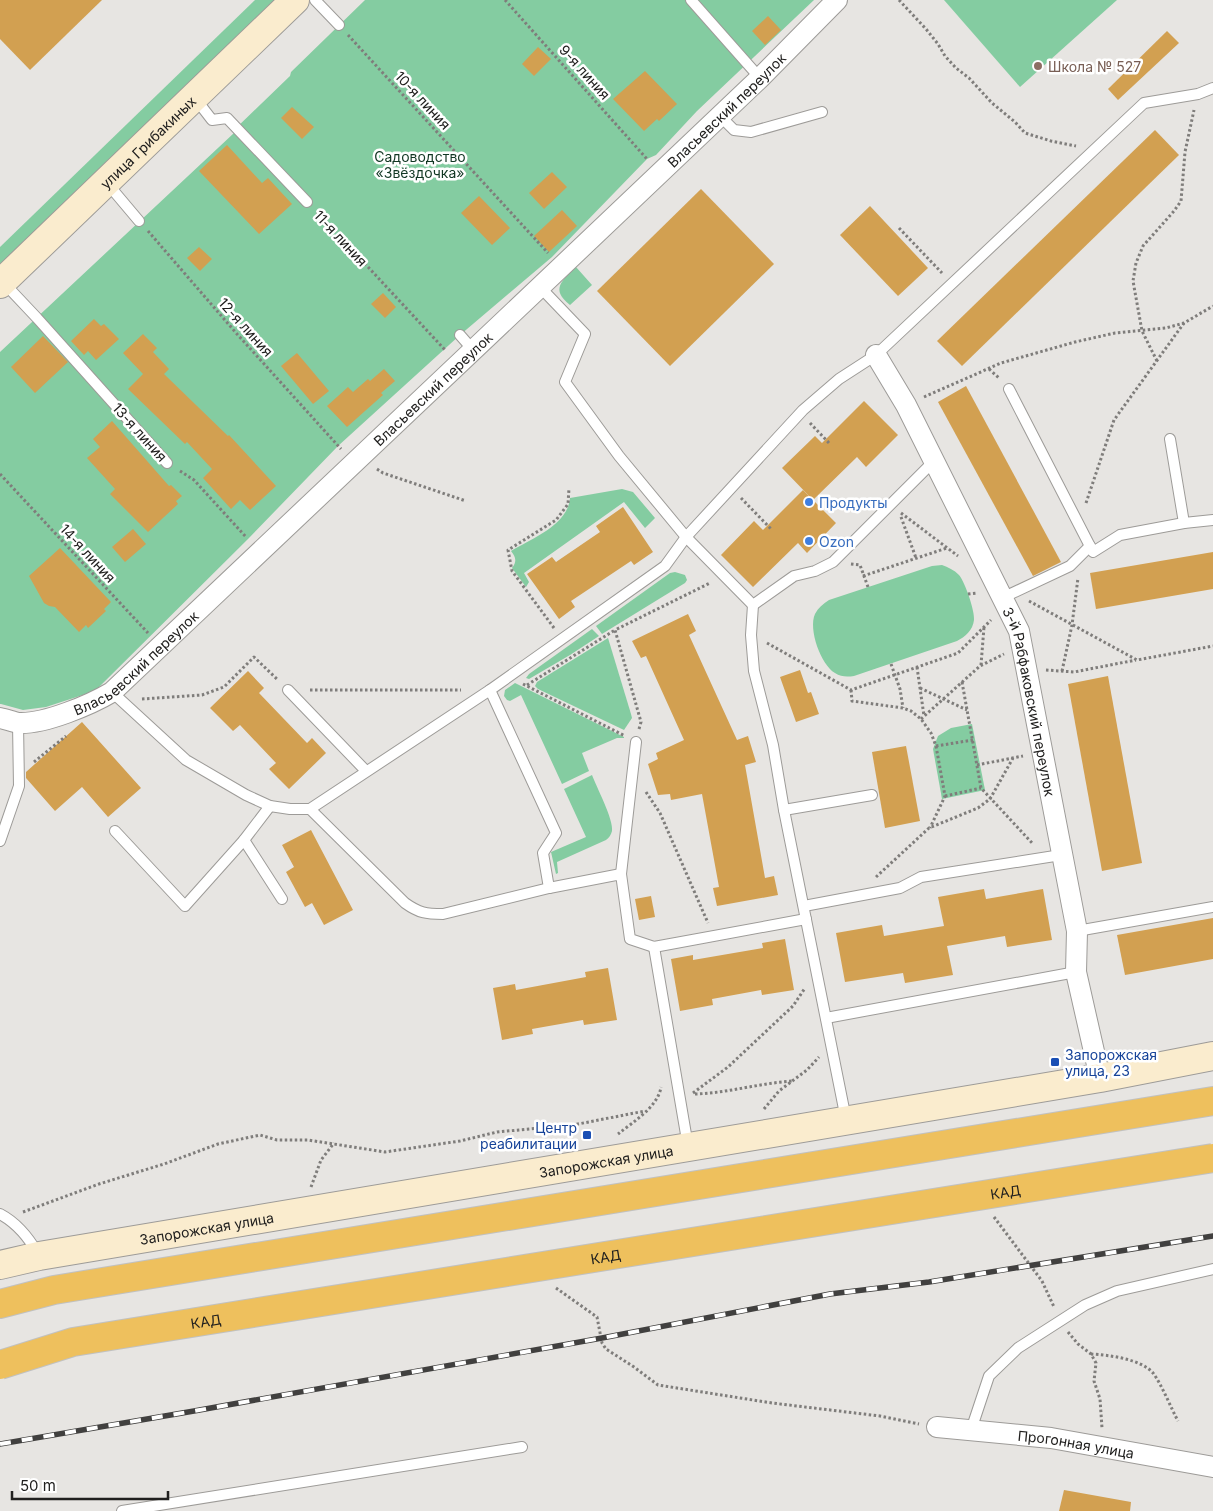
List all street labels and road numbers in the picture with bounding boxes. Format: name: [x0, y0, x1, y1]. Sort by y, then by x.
street label: 9-я линия: [556, 41, 614, 103]
street label: Власьевский переулок: [664, 49, 789, 170]
street label: 10-я линия: [392, 67, 454, 133]
street label: улица Грибакиных: [96, 92, 199, 192]
street label: 11-я линия: [311, 207, 371, 269]
street label: 12-я линия: [215, 294, 277, 360]
street label: Власьевский переулок: [370, 328, 496, 449]
street label: 13-я линия: [109, 399, 171, 465]
street label: 14-я линия: [57, 520, 119, 586]
street label: 3-й Рабфаковский переулок: [1000, 604, 1059, 798]
street label: Власьевский переулок: [71, 606, 202, 718]
street label: Запорожская улица: [538, 1141, 674, 1180]
street label: КАД: [989, 1181, 1022, 1202]
street label: Запорожская улица: [138, 1208, 275, 1248]
street label: КАД: [589, 1245, 622, 1267]
street label: КАД: [189, 1310, 222, 1331]
street label: Прогонная улица: [1017, 1426, 1135, 1461]

